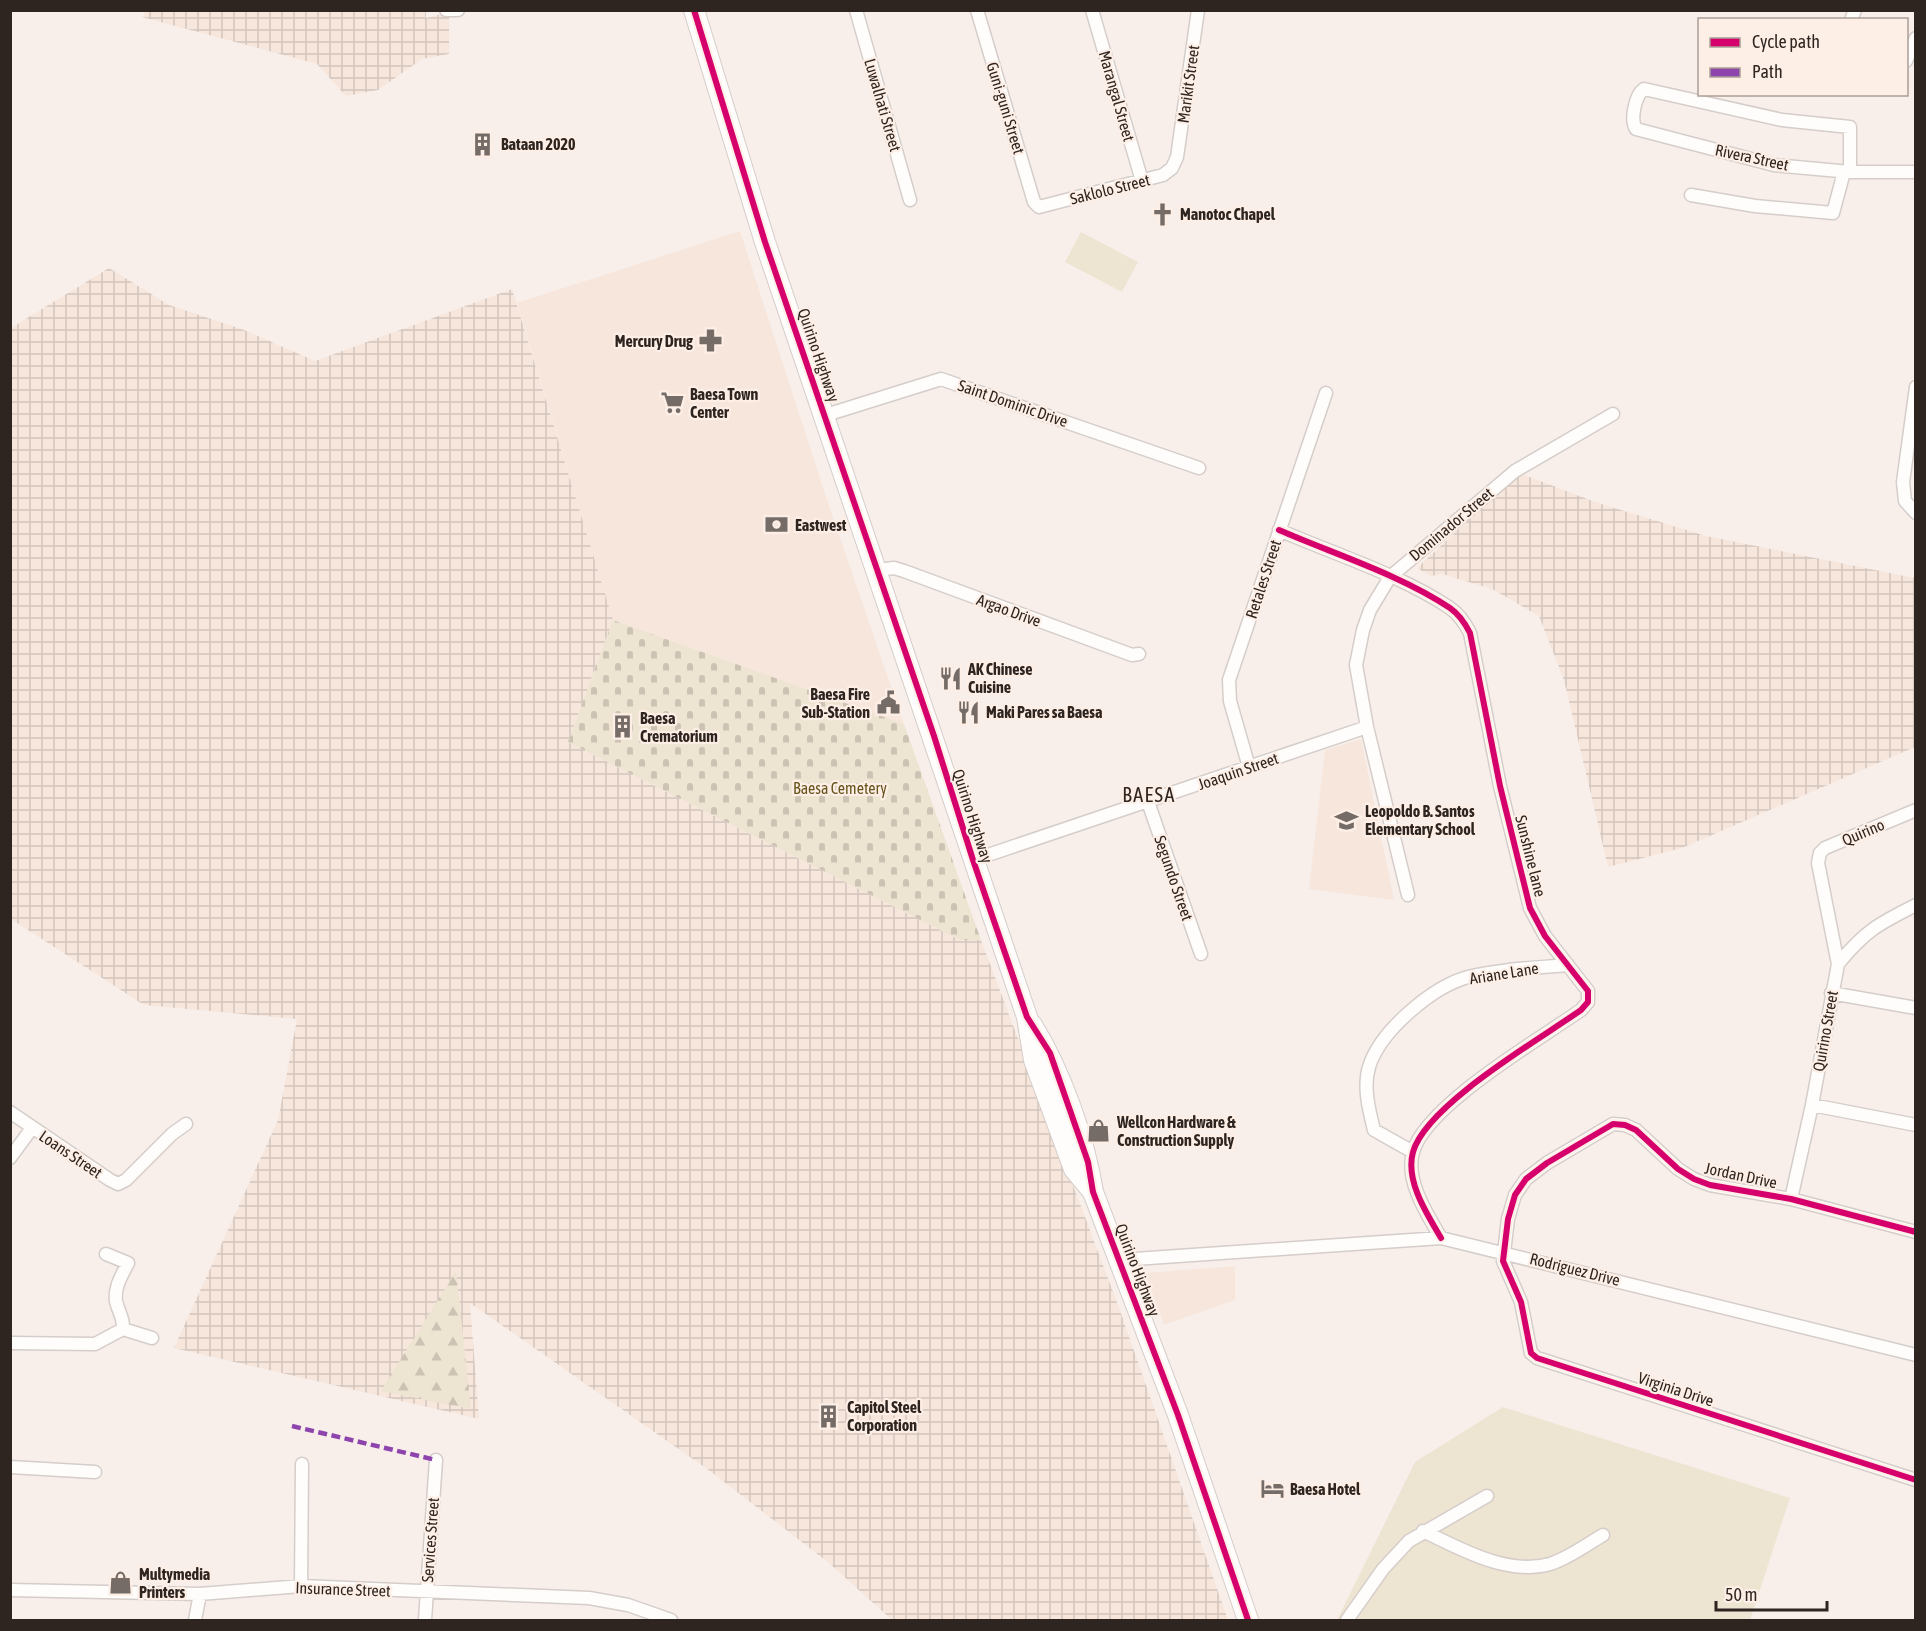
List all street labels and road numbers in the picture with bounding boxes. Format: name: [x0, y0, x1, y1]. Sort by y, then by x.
street label: Marikit Street: [1174, 43, 1202, 124]
street label: Marangal Street: [1095, 49, 1139, 144]
street label: Luwalhati Street: [861, 56, 905, 154]
street label: Guni-guni Street: [983, 60, 1029, 157]
street label: Rivera Street: [1714, 140, 1791, 174]
street label: Saklolo Street: [1068, 170, 1152, 208]
street label: Quirino Highway: [794, 306, 844, 405]
street label: Saint Dominic Drive: [956, 376, 1070, 430]
street label: Dominador Street: [1405, 483, 1497, 564]
street label: Retales Street: [1242, 537, 1284, 621]
street label: Argao Drive: [974, 590, 1043, 631]
street label: Joaquin Street: [1195, 749, 1281, 794]
street label: Quirino Highway: [948, 767, 997, 866]
street label: Sunshine lane: [1512, 813, 1550, 899]
street label: Quirino: [1839, 815, 1887, 849]
street label: Segundo Street: [1150, 833, 1197, 924]
street label: Ariane Lane: [1468, 959, 1540, 987]
street label: Quirino Street: [1809, 989, 1841, 1073]
street label: Loans Street: [36, 1126, 106, 1182]
street label: Jordan Drive: [1703, 1159, 1779, 1191]
street label: Quirino Highway: [1111, 1221, 1164, 1320]
street label: Rodriguez Drive: [1528, 1249, 1622, 1290]
street label: Virginia Drive: [1636, 1368, 1716, 1411]
street label: Services Street: [418, 1497, 442, 1583]
street label: Insurance Street: [295, 1578, 391, 1600]

